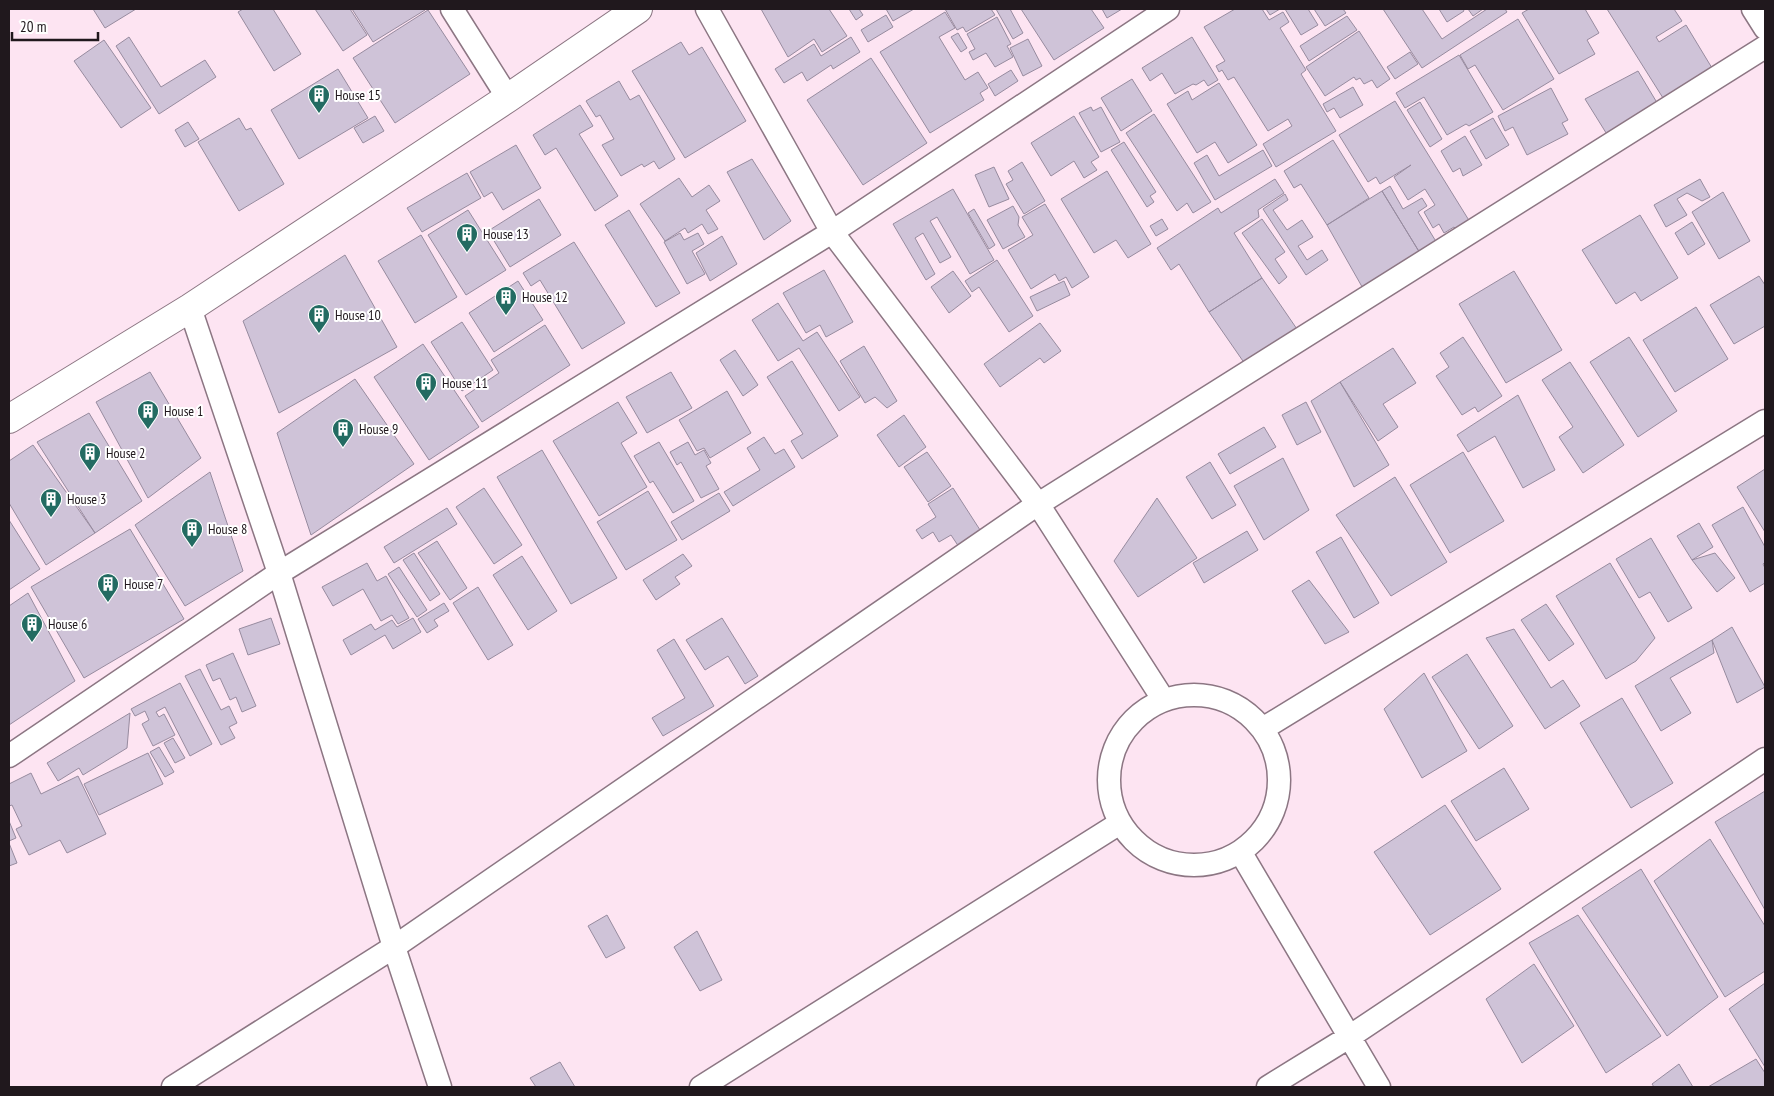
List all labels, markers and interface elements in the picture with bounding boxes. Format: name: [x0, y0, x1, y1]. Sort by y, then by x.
scale bar: [12, 10, 99, 42]
text: 20 m: [20, 17, 46, 36]
building icon: House 15: [307, 83, 331, 114]
place label: House 15: [335, 86, 381, 104]
building icon: House 13: [455, 222, 479, 253]
place label: House 13: [483, 225, 529, 243]
building icon: House 12: [494, 285, 518, 316]
place label: House 12: [522, 288, 568, 306]
building icon: House 10: [307, 303, 331, 334]
place label: House 10: [335, 306, 381, 324]
building icon: House 11: [414, 371, 438, 402]
place label: House 11: [442, 374, 488, 392]
building icon: House 1: [136, 399, 160, 430]
place label: House 1: [164, 402, 203, 420]
building icon: House 9: [331, 417, 355, 448]
place label: House 9: [359, 420, 398, 438]
building icon: House 2: [78, 441, 102, 472]
place label: House 2: [106, 444, 145, 462]
building icon: House 3: [39, 487, 63, 518]
place label: House 3: [67, 490, 106, 508]
building icon: House 8: [180, 517, 204, 548]
place label: House 8: [208, 520, 247, 538]
building icon: House 7: [96, 572, 120, 603]
place label: House 7: [124, 575, 163, 593]
building icon: House 6: [20, 612, 44, 643]
place label: House 6: [48, 615, 87, 633]

